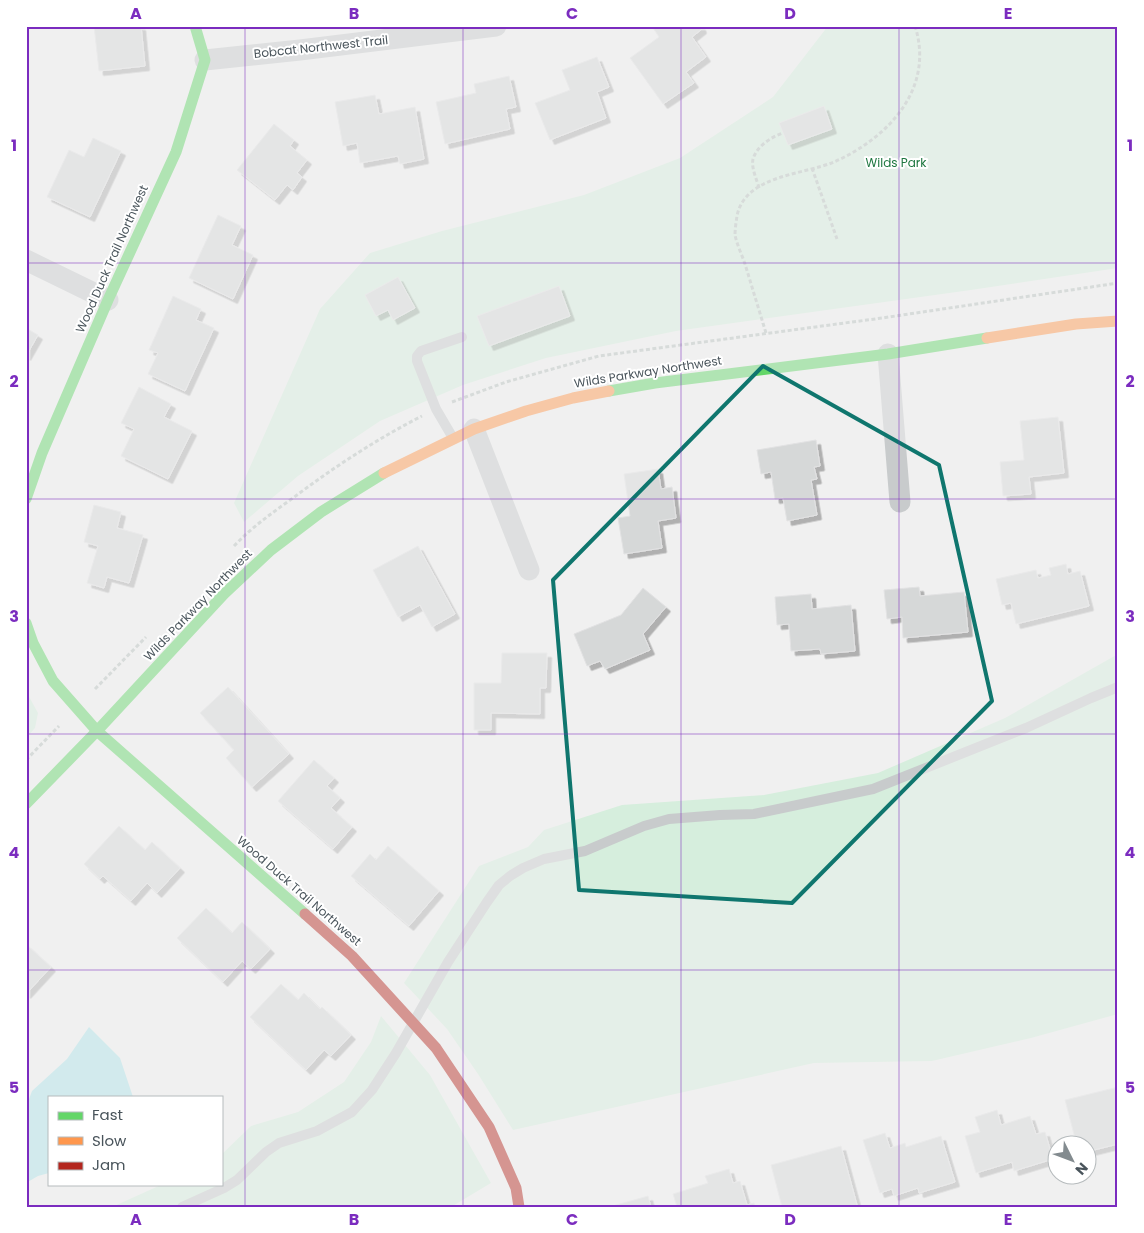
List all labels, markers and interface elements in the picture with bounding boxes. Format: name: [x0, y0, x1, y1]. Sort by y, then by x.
text: A: [130, 2, 142, 25]
text: B: [349, 2, 359, 25]
text: C: [566, 2, 578, 25]
text: D: [784, 2, 796, 25]
text: E: [1004, 2, 1012, 25]
street label: Bobcat Northwest Trail: [253, 31, 389, 62]
text: 1: [11, 134, 17, 157]
text: 1: [1127, 134, 1133, 157]
park label: Wilds Park: [866, 154, 927, 171]
street label: Wood Duck Trail Northwest: [71, 182, 152, 335]
street label: Wilds Parkway Northwest: [573, 351, 723, 392]
text: 2: [9, 370, 19, 393]
text: 2: [1125, 370, 1135, 393]
street label: Wilds Parkway Northwest: [140, 545, 256, 664]
text: 3: [9, 605, 19, 628]
text: 3: [1125, 605, 1135, 628]
street label: Wood Duck Trail Northwest: [233, 832, 365, 950]
text: 4: [9, 841, 20, 864]
text: 4: [1125, 841, 1136, 864]
text: 5: [9, 1076, 19, 1099]
text: 5: [1125, 1076, 1135, 1099]
legend: [48, 1096, 222, 1186]
text: Fast: [92, 1104, 123, 1125]
text: Slow: [92, 1130, 127, 1151]
north arrow: [1046, 1136, 1096, 1186]
text: Jam: [92, 1154, 126, 1175]
text: N: [1071, 1158, 1093, 1179]
text: A: [130, 1208, 142, 1231]
text: B: [349, 1208, 359, 1231]
text: C: [566, 1208, 578, 1231]
text: D: [784, 1208, 796, 1231]
text: E: [1004, 1208, 1012, 1231]

